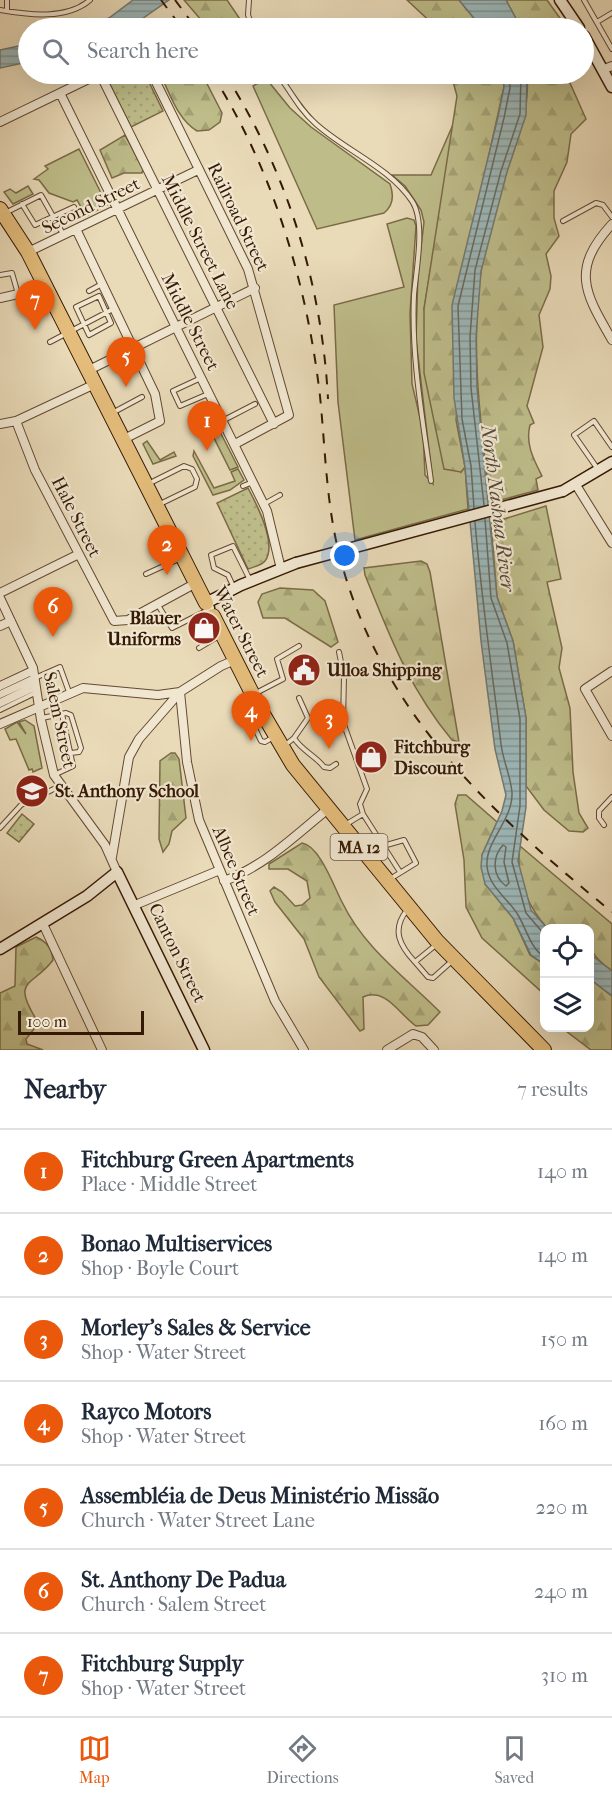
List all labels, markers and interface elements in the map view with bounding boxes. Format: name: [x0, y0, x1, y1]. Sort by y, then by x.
search box: [18, 18, 594, 84]
icon: search: [39, 35, 72, 68]
text: Search here: [87, 38, 199, 64]
street label: Railroad Street: [203, 159, 274, 275]
street label: Middle Street Lane: [157, 171, 243, 313]
street label: Second Street: [38, 173, 144, 239]
street label: Middle Street: [156, 270, 224, 375]
pin: 7: [15, 280, 54, 330]
pin: 5: [106, 338, 146, 387]
pin: 1: [188, 402, 226, 451]
water label: North Nashua River: [476, 423, 520, 594]
street label: Hale Street: [47, 473, 106, 561]
pin: 2: [148, 526, 186, 575]
your location: [330, 541, 359, 570]
street label: Water Street: [209, 582, 273, 681]
pin: 6: [34, 588, 72, 637]
place label: Blauer Uniforms: [106, 608, 181, 650]
shop icon: Blauer Uniforms: [186, 610, 222, 646]
public building icon: Ulloa Shipping: [286, 652, 322, 688]
place label: Ulloa Shipping: [326, 660, 443, 681]
street label: Salem Street: [39, 670, 80, 771]
pin: 4: [232, 692, 270, 741]
pin: 3: [310, 700, 348, 749]
place label: Fitchburg Discount: [393, 737, 471, 779]
shop icon: Fitchburg Discount: [353, 739, 389, 775]
school or university icon: St. Anthony School: [14, 773, 50, 809]
place label: St. Anthony School: [55, 781, 200, 802]
street label: Albee Street: [207, 822, 264, 919]
road number: MA 12: [330, 834, 388, 860]
street label: Canton Street: [144, 900, 210, 1007]
map controls: [540, 924, 594, 1032]
button: locate: [540, 924, 594, 978]
button: layers: [540, 978, 594, 1032]
scale bar: [18, 1008, 144, 1036]
text: 100 m: [27, 1012, 67, 1031]
text: Nearby: [24, 1074, 106, 1105]
text: 7 results: [517, 1078, 588, 1101]
text: Fitchburg Green Apartments: [81, 1147, 354, 1173]
text: 1: [40, 1160, 47, 1183]
text: 140 m: [537, 1160, 588, 1183]
text: Place · Middle Street: [81, 1173, 257, 1196]
text: Bonao Multiservices: [81, 1231, 272, 1257]
text: 2: [38, 1244, 49, 1267]
text: 140 m: [537, 1244, 588, 1267]
text: Shop · Boyle Court: [81, 1257, 239, 1280]
text: Morley's Sales & Service: [81, 1315, 311, 1341]
text: 3: [39, 1328, 48, 1351]
text: 150 m: [540, 1328, 588, 1351]
text: Shop · Water Street: [81, 1341, 246, 1364]
text: Rayco Motors: [81, 1399, 211, 1425]
text: 4: [38, 1412, 49, 1435]
text: 160 m: [538, 1412, 588, 1435]
text: Shop · Water Street: [81, 1425, 246, 1448]
text: Assembléia de Deus Ministério Missão: [81, 1483, 439, 1509]
text: 5: [39, 1496, 48, 1519]
text: 220 m: [535, 1496, 588, 1519]
text: Church · Water Street Lane: [81, 1509, 315, 1532]
text: St. Anthony De Padua: [81, 1567, 286, 1593]
text: 6: [38, 1580, 49, 1603]
text: 240 m: [534, 1580, 588, 1603]
text: Church · Salem Street: [81, 1593, 266, 1616]
text: Fitchburg Supply: [81, 1651, 243, 1677]
text: 7: [39, 1664, 48, 1687]
text: 310 m: [541, 1664, 588, 1687]
text: Shop · Water Street: [81, 1677, 246, 1700]
tab: Map: [78, 1732, 111, 1787]
tab: Directions: [267, 1732, 339, 1787]
tab: Saved: [494, 1732, 534, 1787]

